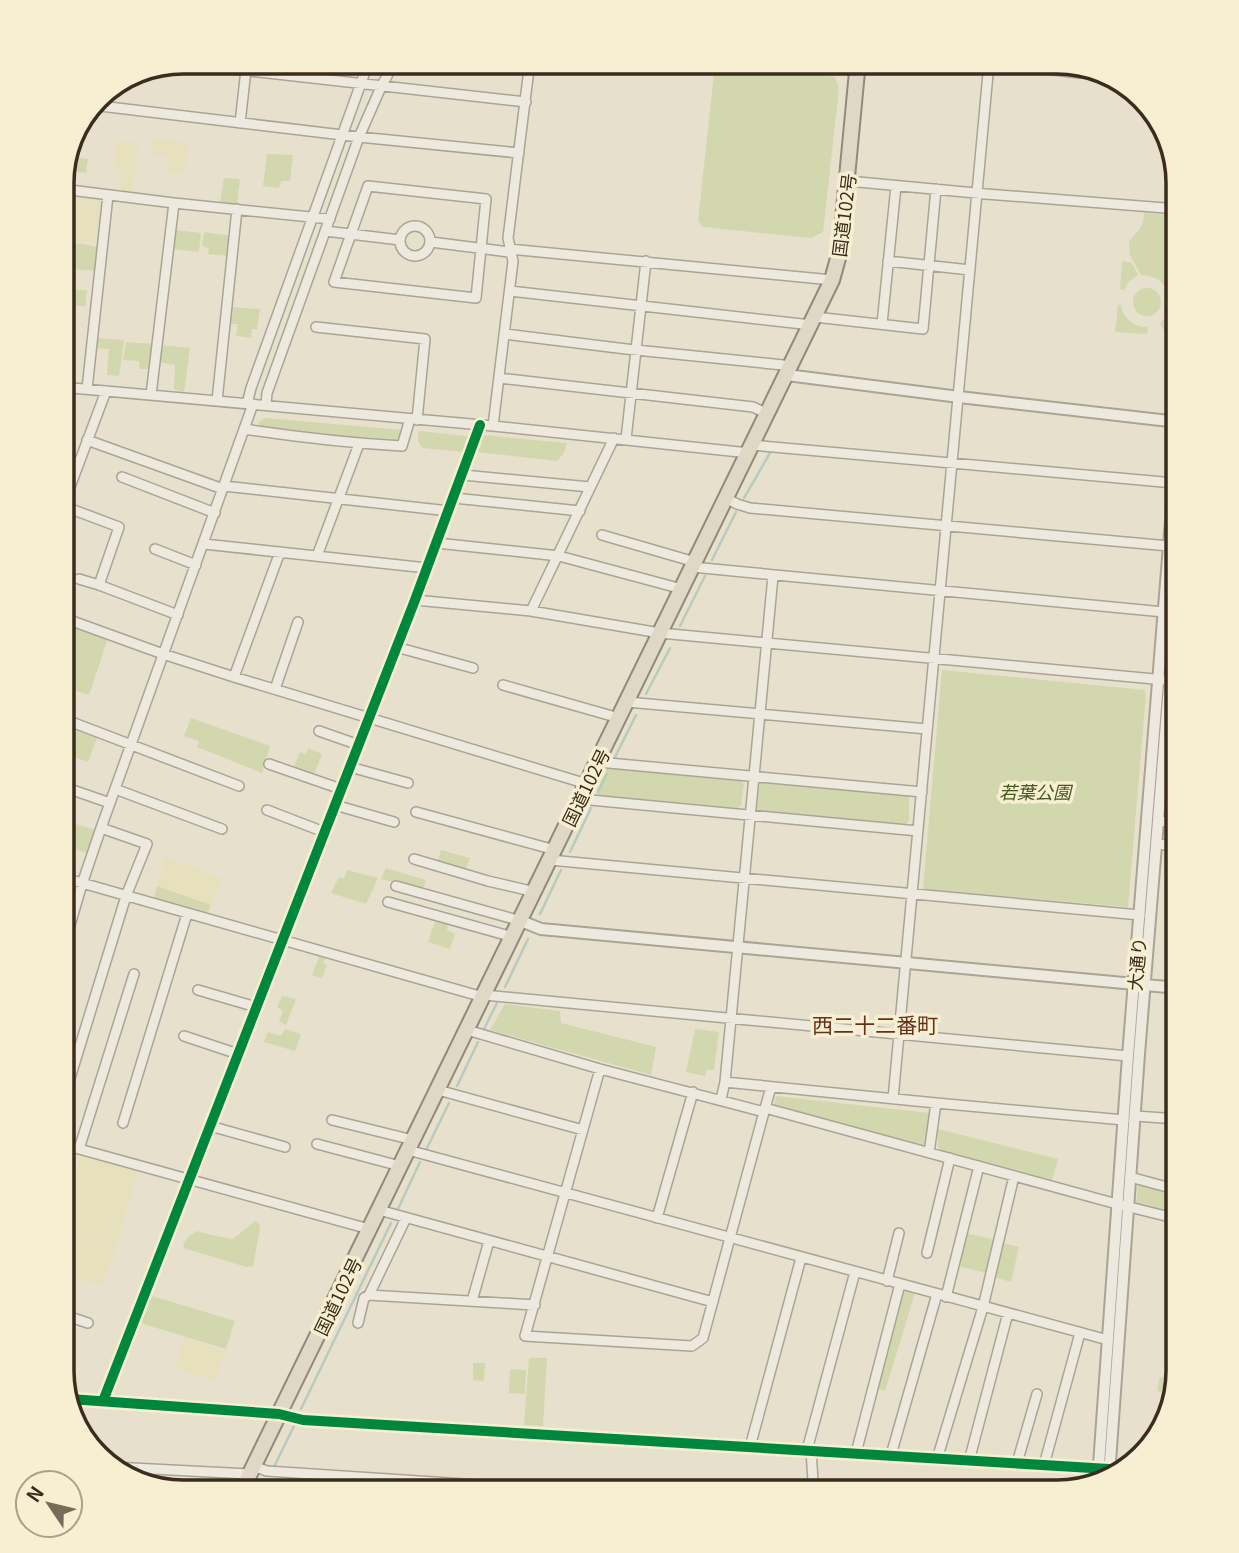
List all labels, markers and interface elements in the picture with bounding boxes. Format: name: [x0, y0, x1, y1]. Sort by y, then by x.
street label: 国道102号: [825, 172, 861, 258]
street label: 国道102号: [555, 744, 615, 830]
park label: 若葉公園: [999, 778, 1074, 804]
street label: 大通り: [1121, 936, 1151, 992]
district label: 西二十二番町: [812, 1009, 938, 1039]
street label: 国道102号: [307, 1253, 367, 1339]
north arrow: [14, 1469, 84, 1539]
text: N: [19, 1480, 49, 1507]

